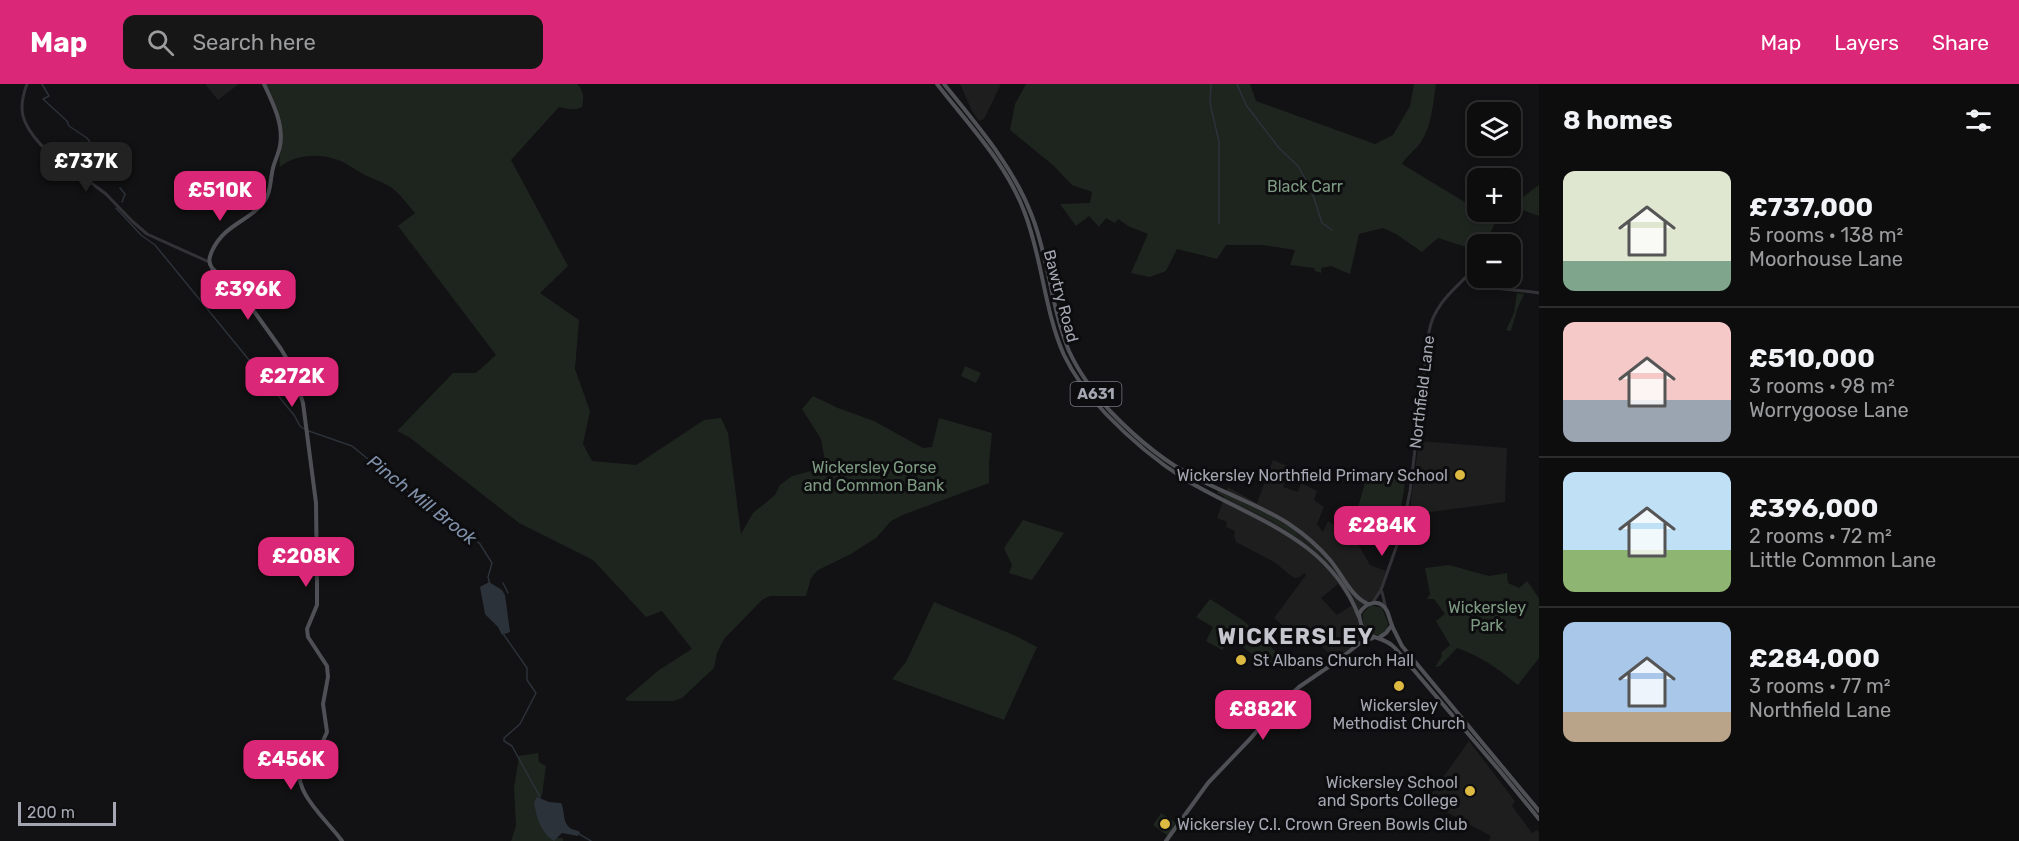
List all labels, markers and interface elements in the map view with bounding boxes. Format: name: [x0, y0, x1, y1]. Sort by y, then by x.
search box: [123, 15, 543, 69]
text: Map: [30, 26, 87, 59]
icon: search: [144, 26, 177, 59]
text: Search here: [192, 29, 316, 56]
text: Map: [1760, 30, 1801, 55]
text: Layers: [1834, 30, 1899, 55]
text: Share: [1932, 30, 1989, 55]
map controls: [1467, 102, 1521, 288]
button: layers: [1467, 102, 1521, 156]
icon: filters: [1962, 104, 1995, 137]
text: 8 homes: [1563, 105, 1673, 136]
pin: £737K: [44, 142, 128, 193]
text: £737K: [54, 149, 118, 173]
button: +: [1467, 168, 1521, 222]
pin: £510K: [178, 171, 262, 222]
park label: Black Carr: [1267, 177, 1343, 196]
text: £510K: [188, 178, 252, 202]
text: £737,000: [1749, 192, 1873, 223]
icon: home: [1611, 195, 1683, 267]
text: 5 rooms · 138 m²: [1749, 223, 1903, 247]
button: −: [1467, 234, 1521, 288]
text: Moorhouse Lane: [1749, 247, 1903, 271]
street label: Bawtry Road: [1040, 248, 1082, 344]
pin: £396K: [206, 270, 290, 321]
text: £396K: [215, 277, 281, 301]
street label: Northfield Lane: [1406, 334, 1438, 450]
text: £510,000: [1749, 343, 1875, 374]
icon: home: [1611, 346, 1683, 418]
pin: £272K: [250, 357, 334, 408]
text: £272K: [259, 364, 325, 388]
text: 3 rooms · 98 m²: [1749, 374, 1895, 398]
road number: A631: [1070, 382, 1122, 406]
text: Worrygoose Lane: [1749, 398, 1909, 422]
water label: Pinch Mill Brook: [363, 450, 482, 550]
park label: Wickersley Gorse and Common Bank: [804, 458, 945, 495]
place label: Wickersley Northfield Primary School: [1177, 466, 1448, 485]
marker: Wickersley Northfield Primary School: [1453, 468, 1467, 482]
text: £396,000: [1749, 493, 1878, 524]
icon: home: [1611, 496, 1683, 568]
pin: £284K: [1340, 506, 1424, 557]
text: £284K: [1348, 513, 1416, 537]
text: 2 rooms · 72 m²: [1749, 524, 1892, 548]
pin: £208K: [264, 537, 348, 588]
text: £208K: [272, 544, 340, 568]
text: Little Common Lane: [1749, 548, 1936, 572]
park label: Wickersley Park: [1448, 598, 1526, 635]
district label: WICKERSLEY: [1218, 623, 1374, 650]
text: £284,000: [1749, 643, 1880, 674]
icon: home: [1611, 646, 1683, 718]
place label: St Albans Church Hall: [1253, 651, 1414, 670]
marker: St Albans Church Hall: [1234, 653, 1248, 667]
text: 3 rooms · 77 m²: [1749, 674, 1891, 698]
marker: Wickersley Methodist Church: [1392, 679, 1406, 693]
pin: £882K: [1221, 690, 1305, 741]
place label: Wickersley Methodist Church: [1332, 696, 1466, 733]
text: £882K: [1229, 697, 1297, 721]
text: Northfield Lane: [1749, 698, 1891, 722]
pin: £456K: [249, 740, 333, 791]
text: £456K: [257, 747, 325, 771]
place label: Wickersley School and Sports College: [1318, 773, 1458, 810]
marker: Wickersley School and Sports College: [1463, 784, 1477, 798]
scale bar: [18, 799, 116, 826]
text: 200 m: [27, 803, 75, 822]
place label: Wickersley C.I. Crown Green Bowls Club: [1177, 815, 1468, 834]
marker: Wickersley C.I. Crown Green Bowls Club: [1158, 817, 1172, 831]

